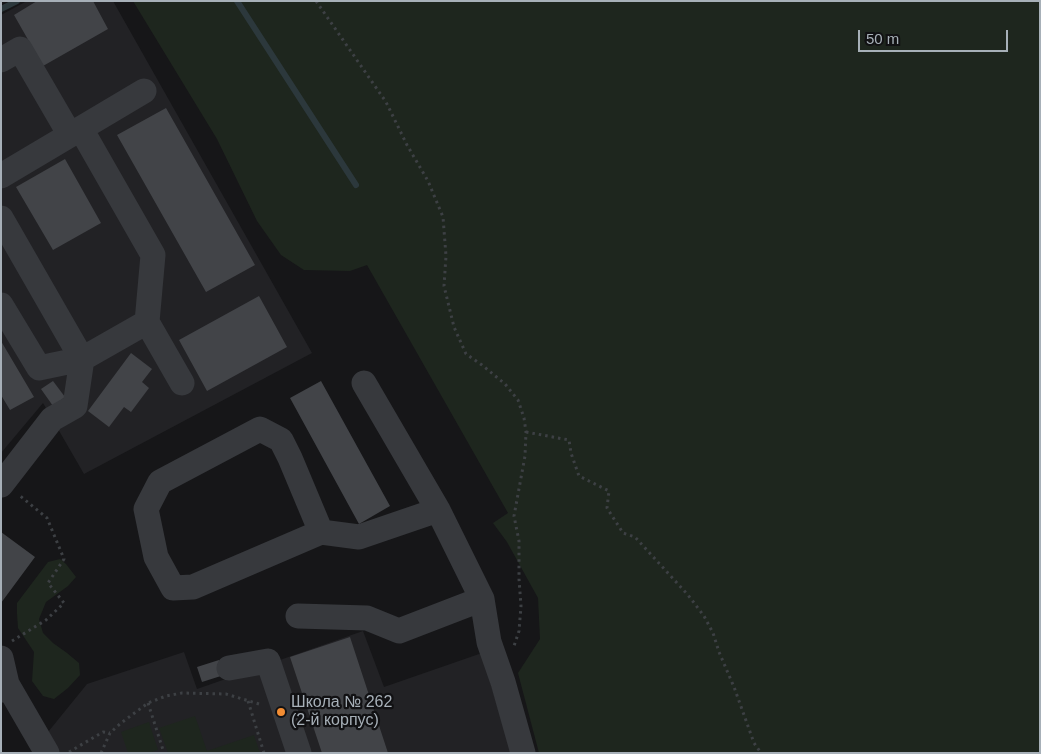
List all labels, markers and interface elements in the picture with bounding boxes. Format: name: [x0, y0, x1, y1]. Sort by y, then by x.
scale bar: [861, 20, 1011, 52]
text: 50 m: [866, 30, 899, 47]
place label: Школа № 262 (2-й корпус): [291, 693, 392, 731]
marker: Школа № 262 (2-й корпус): [275, 706, 287, 718]

